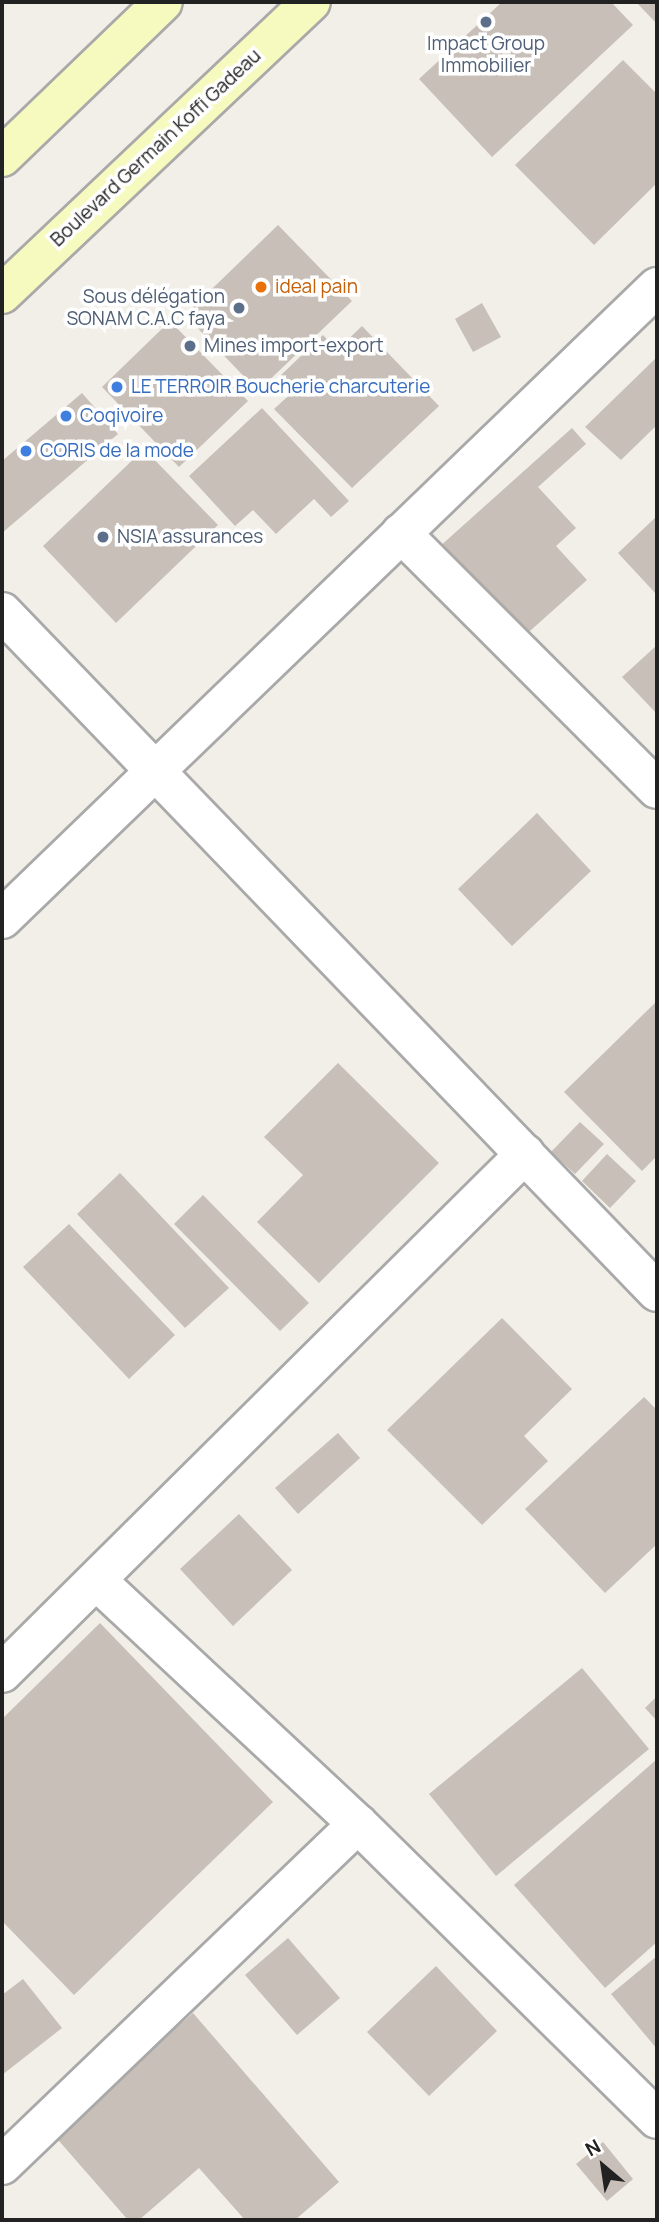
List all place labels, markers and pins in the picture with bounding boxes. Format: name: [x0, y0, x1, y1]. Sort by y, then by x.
marker: Impact Group Immobilier: [478, 14, 494, 30]
place label: Impact Group Immobilier: [427, 33, 545, 77]
place label: ideal pain: [275, 276, 358, 298]
marker: ideal pain: [253, 279, 269, 295]
place label: Sous délégation SONAM C.A.C faya: [66, 286, 225, 330]
marker: Sous délégation SONAM C.A.C faya: [231, 300, 247, 316]
place label: Mines import-export: [204, 335, 384, 357]
marker: Mines import-export: [182, 338, 198, 354]
place label: LE TERROIR Boucherie charcuterie: [131, 376, 430, 398]
marker: LE TERROIR Boucherie charcuterie: [109, 379, 125, 395]
place label: Coqivoire: [80, 405, 163, 427]
marker: Coqivoire: [58, 408, 74, 424]
place label: CORIS de la mode: [40, 440, 194, 462]
marker: CORIS de la mode: [18, 443, 34, 459]
place label: NSIA assurances: [117, 526, 263, 548]
marker: NSIA assurances: [95, 529, 111, 545]

